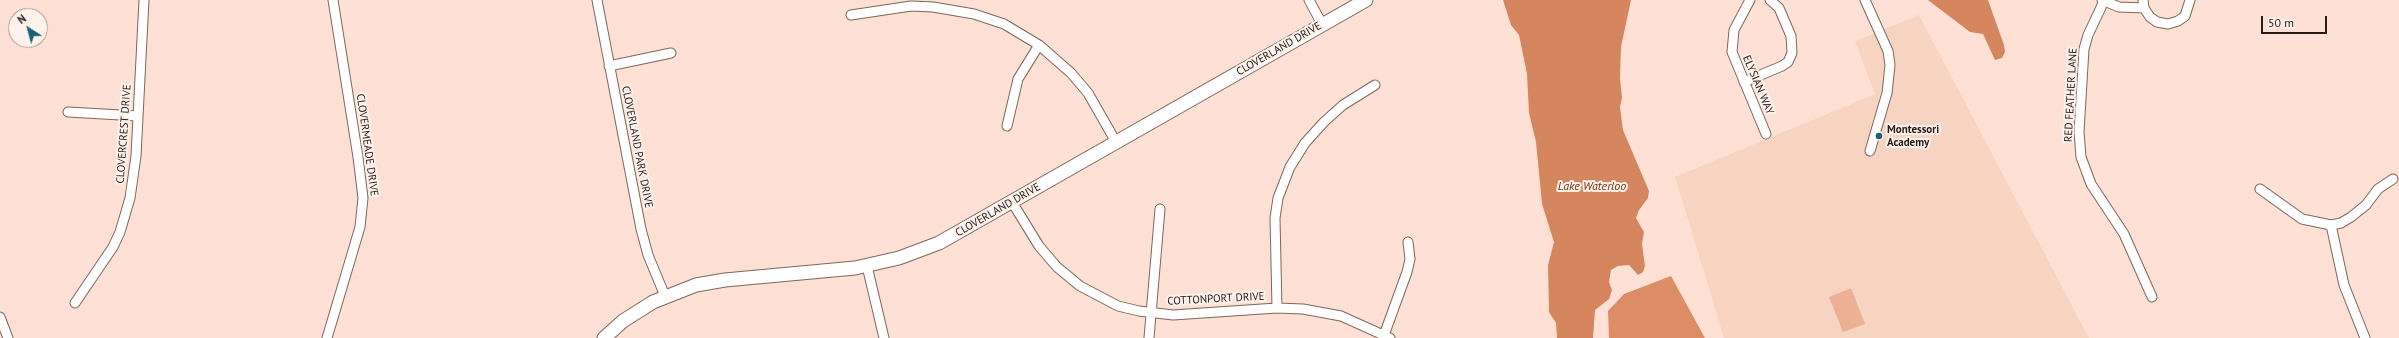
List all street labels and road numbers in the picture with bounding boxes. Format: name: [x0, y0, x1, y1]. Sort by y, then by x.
street label: CLOVERLAND DRIVE: [1234, 19, 1324, 79]
street label: RED FEATHER LANE: [2062, 48, 2080, 142]
street label: ELYSIAN WAY: [1740, 53, 1776, 117]
street label: CLOVERCREST DRIVE: [114, 84, 134, 184]
street label: CLOVERLAND PARK DRIVE: [619, 85, 655, 209]
street label: CLOVERMEADE DRIVE: [353, 93, 381, 197]
street label: CLOVERLAND DRIVE: [953, 180, 1043, 240]
street label: COTTONPORT DRIVE: [1167, 290, 1265, 308]

